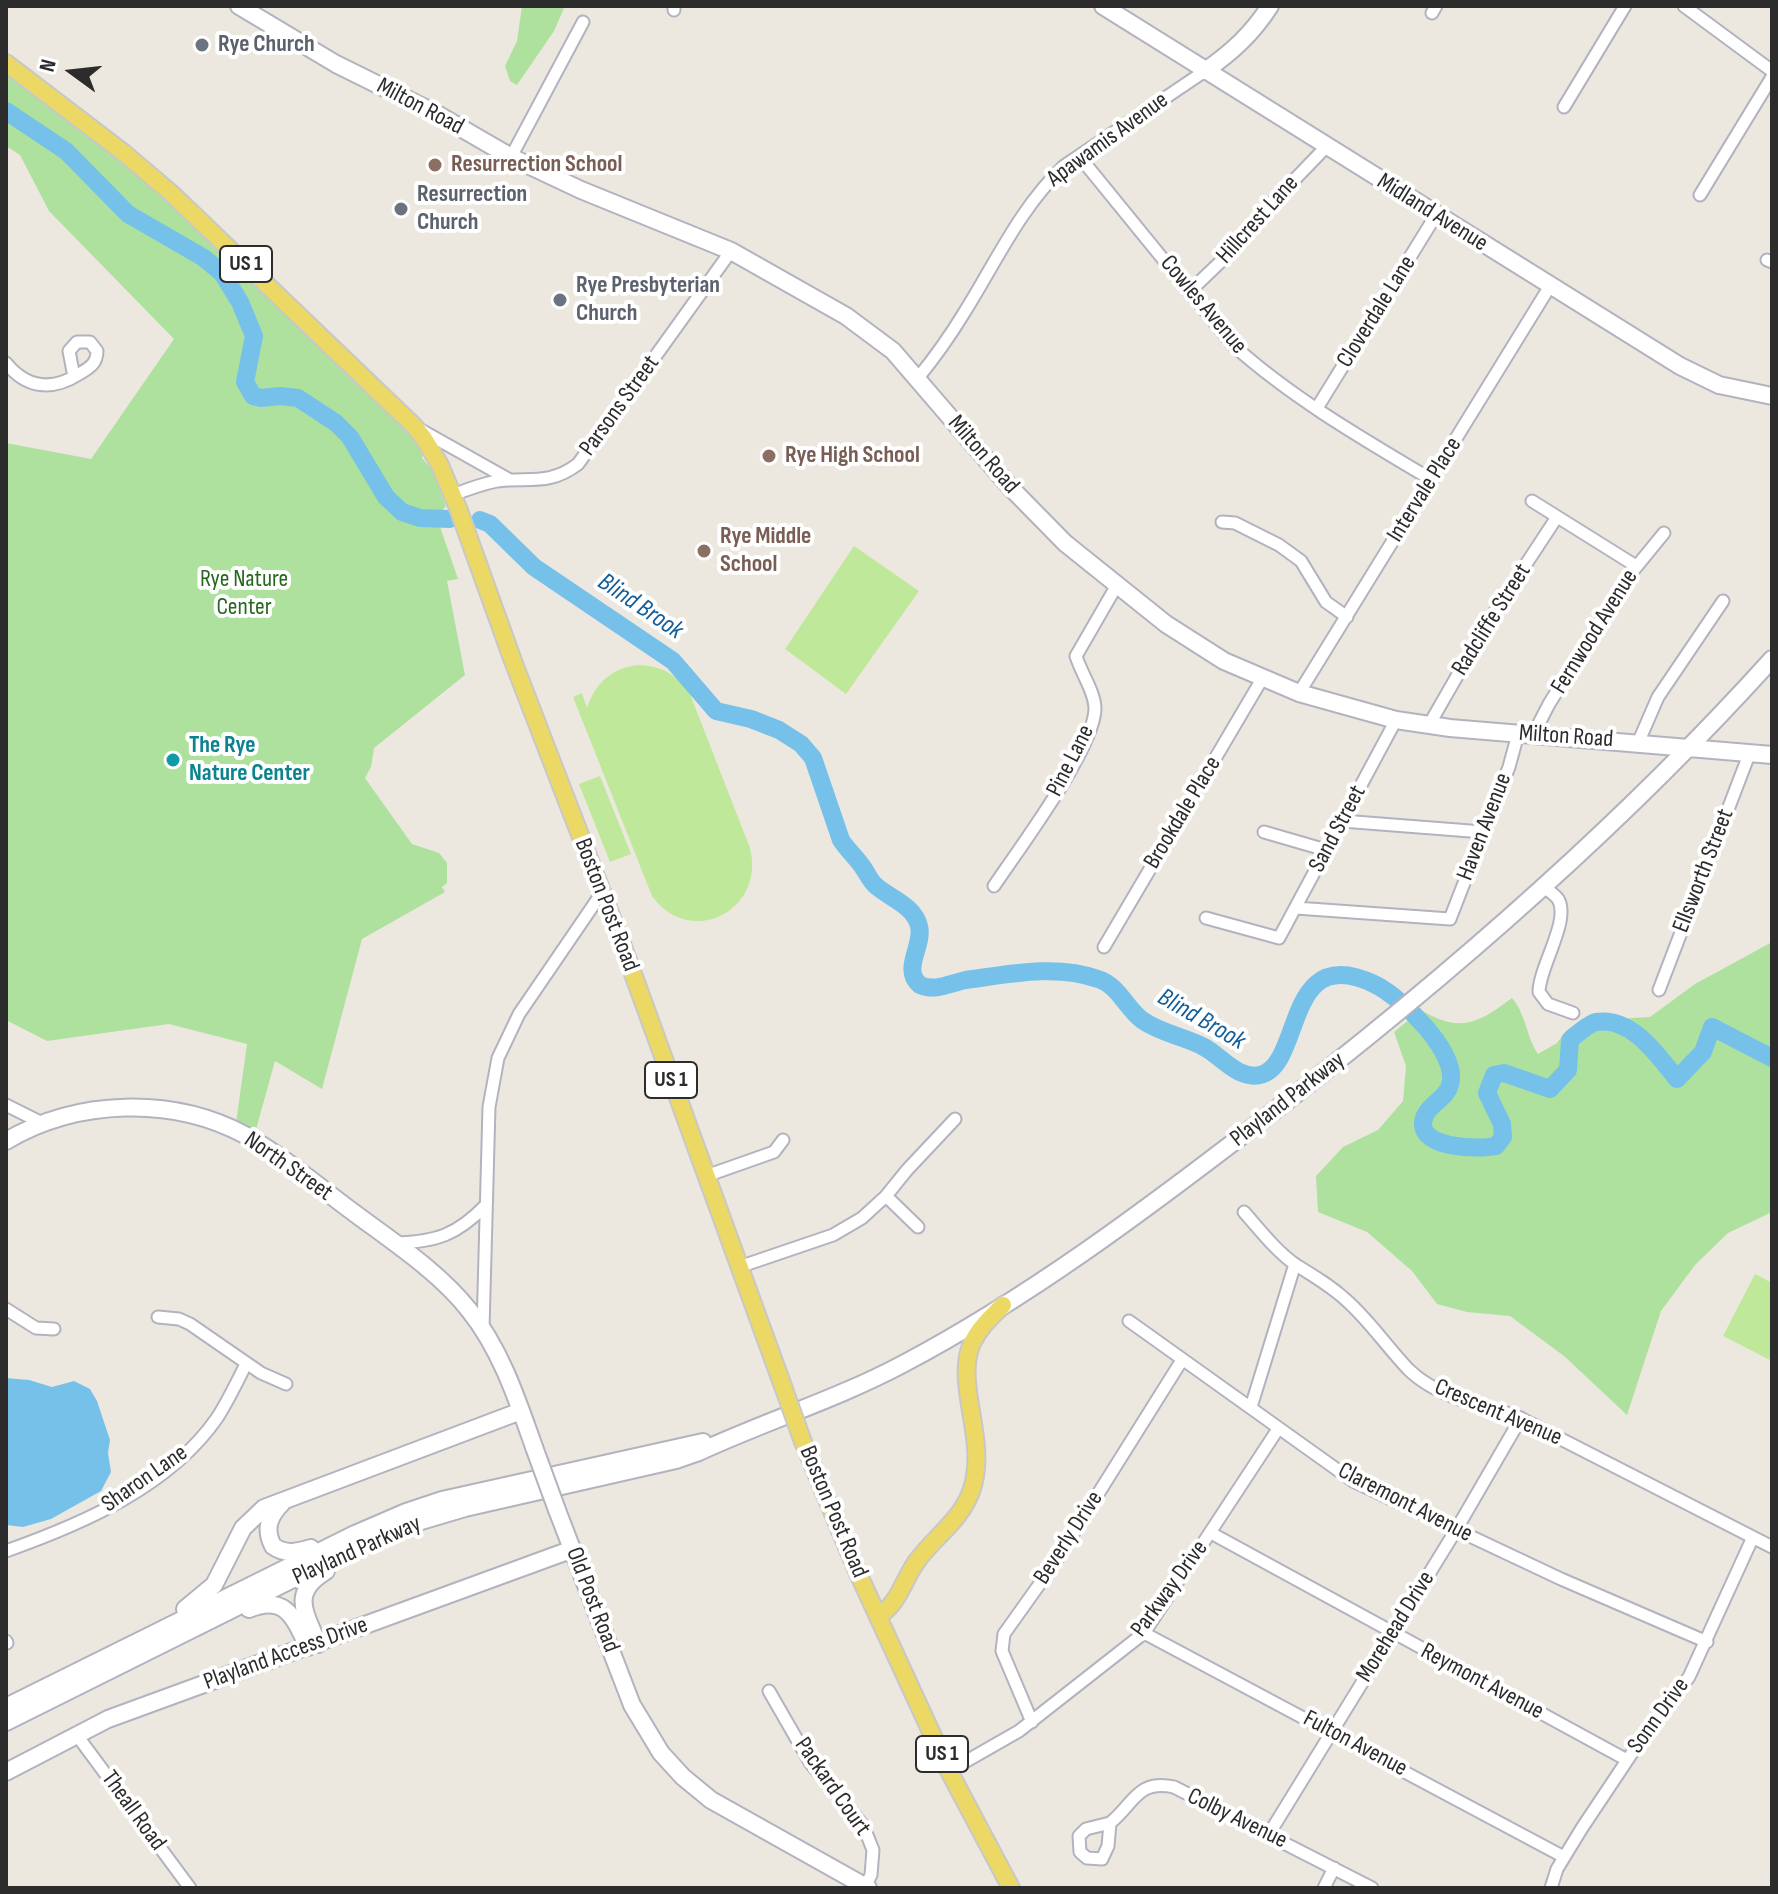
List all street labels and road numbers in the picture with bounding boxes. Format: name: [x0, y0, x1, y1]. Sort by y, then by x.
street label: Milton Road: [372, 72, 468, 142]
street label: Apawamis Avenue: [1042, 86, 1174, 194]
street label: Midland Avenue: [1371, 168, 1493, 258]
street label: Hillcrest Lane: [1211, 170, 1305, 270]
road number: US 1: [220, 246, 272, 282]
street label: Cowles Avenue: [1153, 250, 1253, 360]
street label: Cloverdale Lane: [1331, 251, 1423, 373]
street label: Parsons Street: [574, 350, 666, 462]
street label: Milton Road: [941, 410, 1025, 500]
street label: Intervale Place: [1381, 432, 1469, 548]
street label: Radcliffe Street: [1446, 559, 1538, 681]
street label: Fernwood Avenue: [1545, 564, 1645, 700]
street label: Milton Road: [1518, 719, 1614, 755]
street label: Pine Lane: [1041, 720, 1101, 802]
street label: Brookdale Place: [1138, 752, 1228, 874]
street label: Haven Avenue: [1451, 769, 1519, 885]
street label: Sand Street: [1303, 781, 1373, 877]
street label: Ellsworth Street: [1667, 805, 1741, 937]
street label: Boston Post Road: [567, 834, 645, 976]
street label: Playland Parkway: [1225, 1046, 1351, 1154]
road number: US 1: [645, 1062, 697, 1098]
street label: North Street: [238, 1126, 338, 1208]
street label: Crescent Avenue: [1430, 1373, 1566, 1453]
street label: Sharon Lane: [96, 1439, 194, 1519]
street label: Boston Post Road: [792, 1442, 874, 1582]
street label: Claremont Avenue: [1333, 1457, 1477, 1549]
street label: Beverly Drive: [1028, 1486, 1110, 1590]
street label: Playland Parkway: [288, 1510, 426, 1592]
street label: Parkway Drive: [1125, 1535, 1215, 1643]
street label: Old Post Road: [559, 1544, 625, 1656]
street label: Morehead Drive: [1351, 1566, 1441, 1688]
street label: Playland Access Drive: [200, 1611, 372, 1697]
street label: Reymont Avenue: [1416, 1638, 1548, 1726]
street label: Sonn Drive: [1622, 1673, 1696, 1759]
street label: Fulton Avenue: [1298, 1705, 1412, 1783]
street label: Packard Court: [788, 1732, 876, 1842]
road number: US 1: [916, 1736, 968, 1772]
street label: Theall Road: [94, 1766, 172, 1856]
street label: Colby Avenue: [1182, 1783, 1292, 1855]

